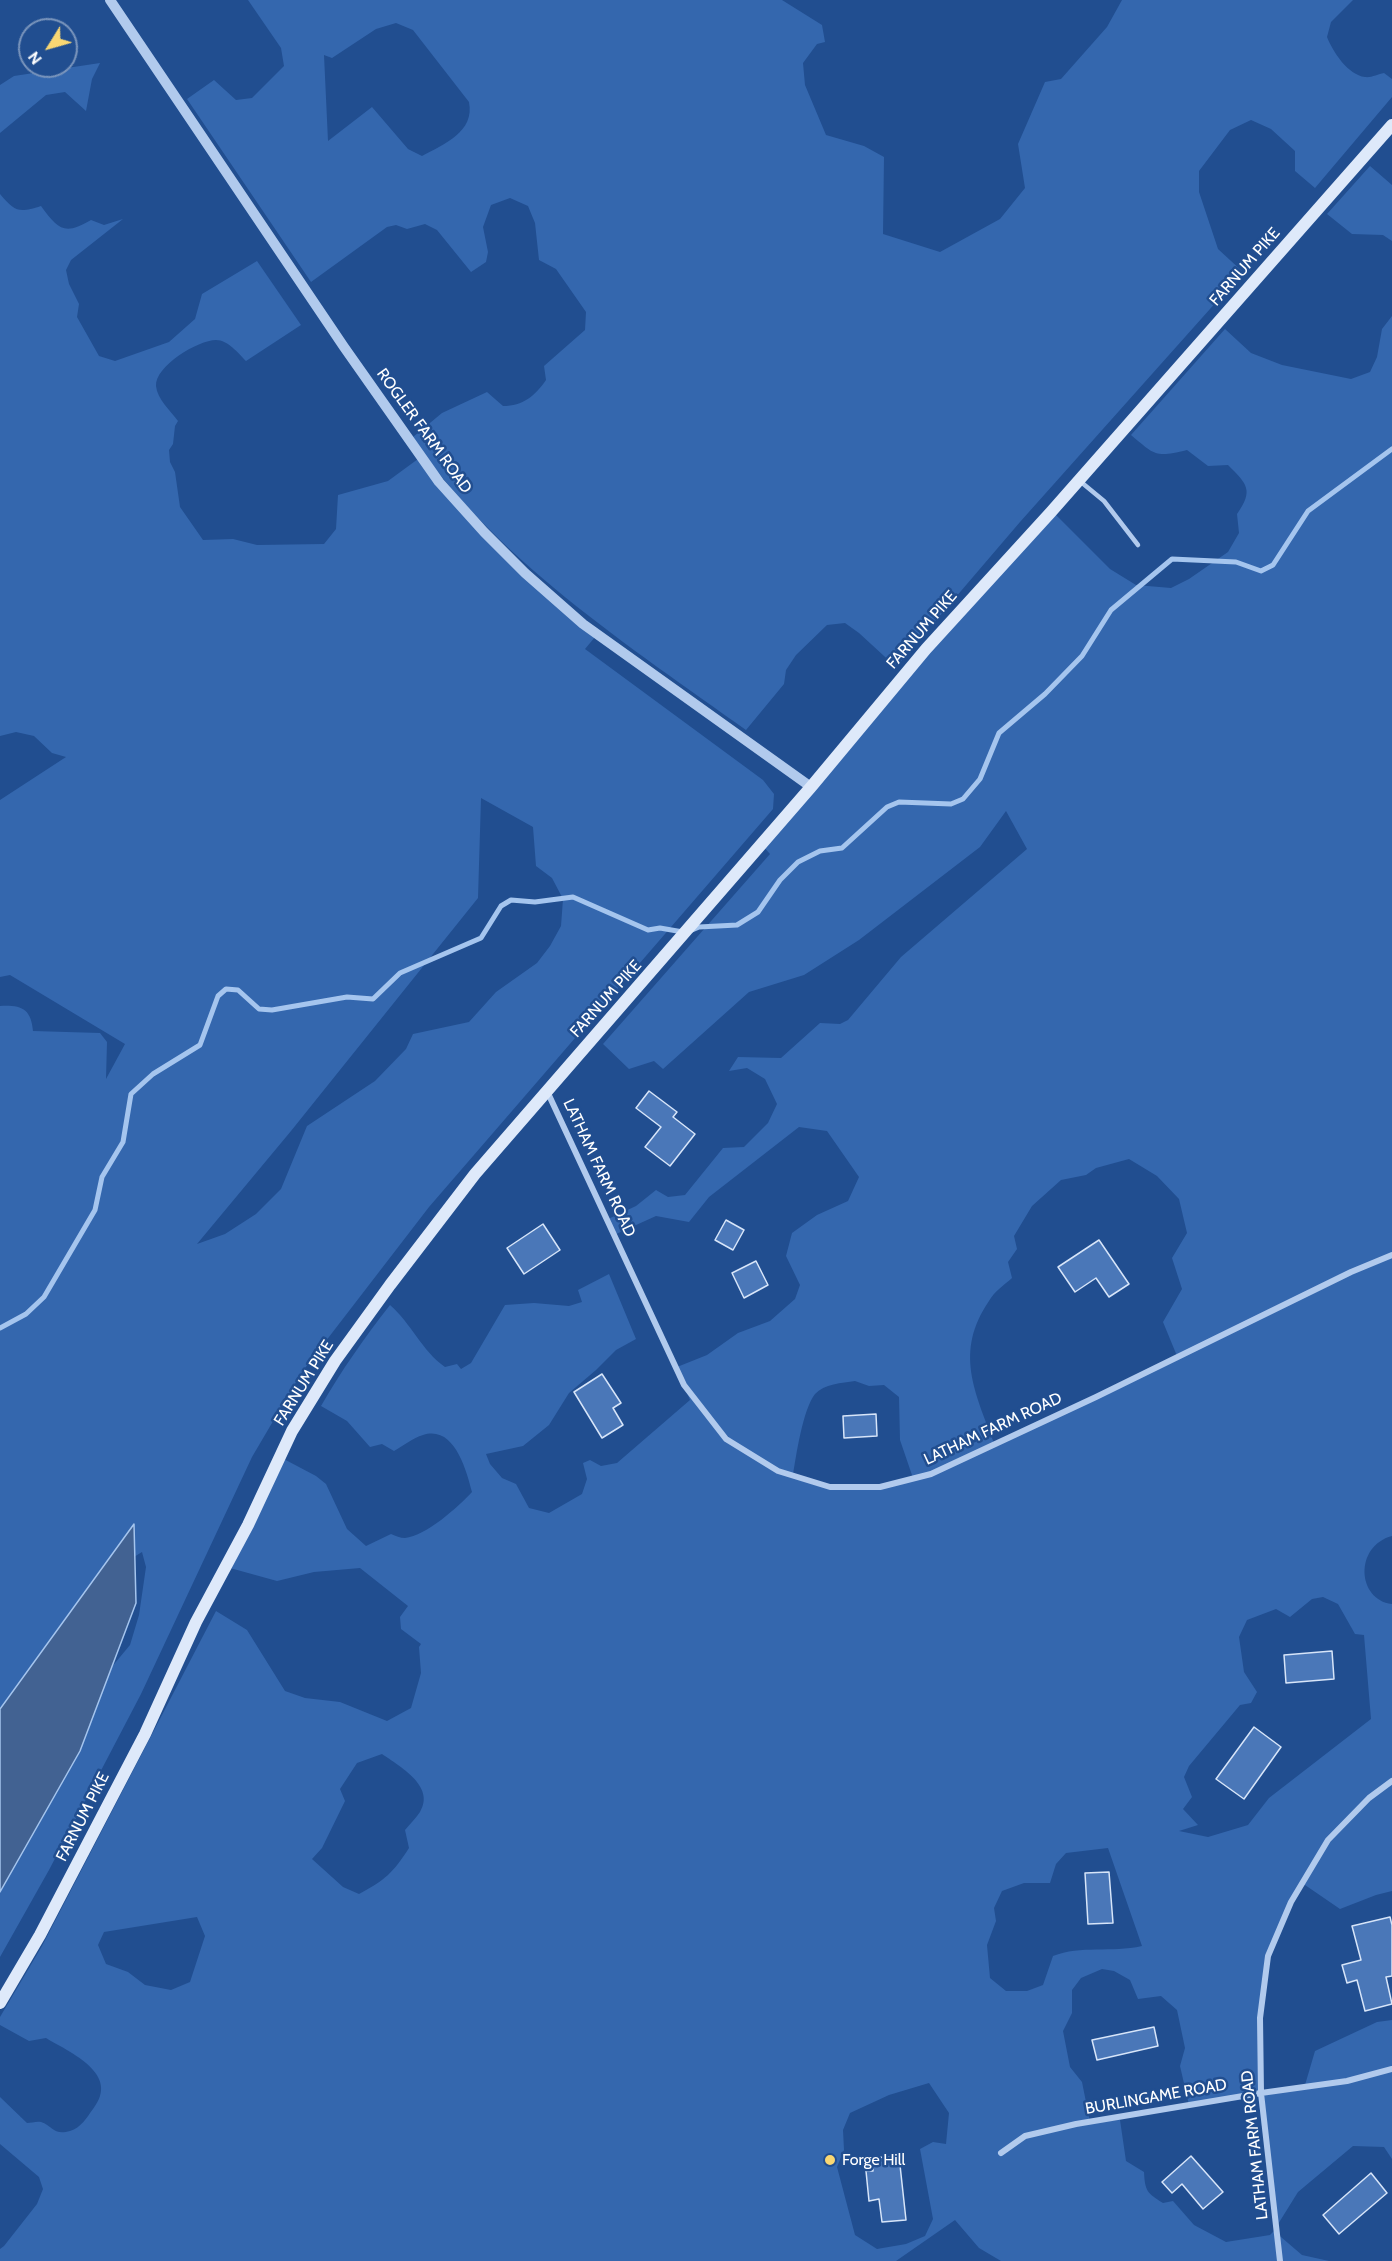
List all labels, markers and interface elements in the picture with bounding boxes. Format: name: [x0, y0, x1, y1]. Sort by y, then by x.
north arrow: [18, 18, 78, 78]
text: N: [24, 48, 46, 68]
street label: FARNUM PIKE: [1206, 224, 1284, 310]
street label: ROGLER FARM ROAD: [372, 365, 476, 497]
street label: FARNUM PIKE: [883, 587, 961, 673]
street label: FARNUM PIKE: [566, 956, 646, 1042]
street label: LATHAM FARM ROAD: [559, 1096, 639, 1240]
street label: FARNUM PIKE: [270, 1337, 338, 1429]
street label: LATHAM FARM ROAD: [921, 1389, 1065, 1469]
street label: FARNUM PIKE: [52, 1769, 114, 1865]
street label: LATHAM FARM ROAD: [1238, 2069, 1272, 2221]
street label: BURLINGAME ROAD: [1084, 2075, 1228, 2119]
place label: Forge Hill: [842, 2150, 905, 2170]
marker: Forge Hill: [823, 2153, 837, 2167]

